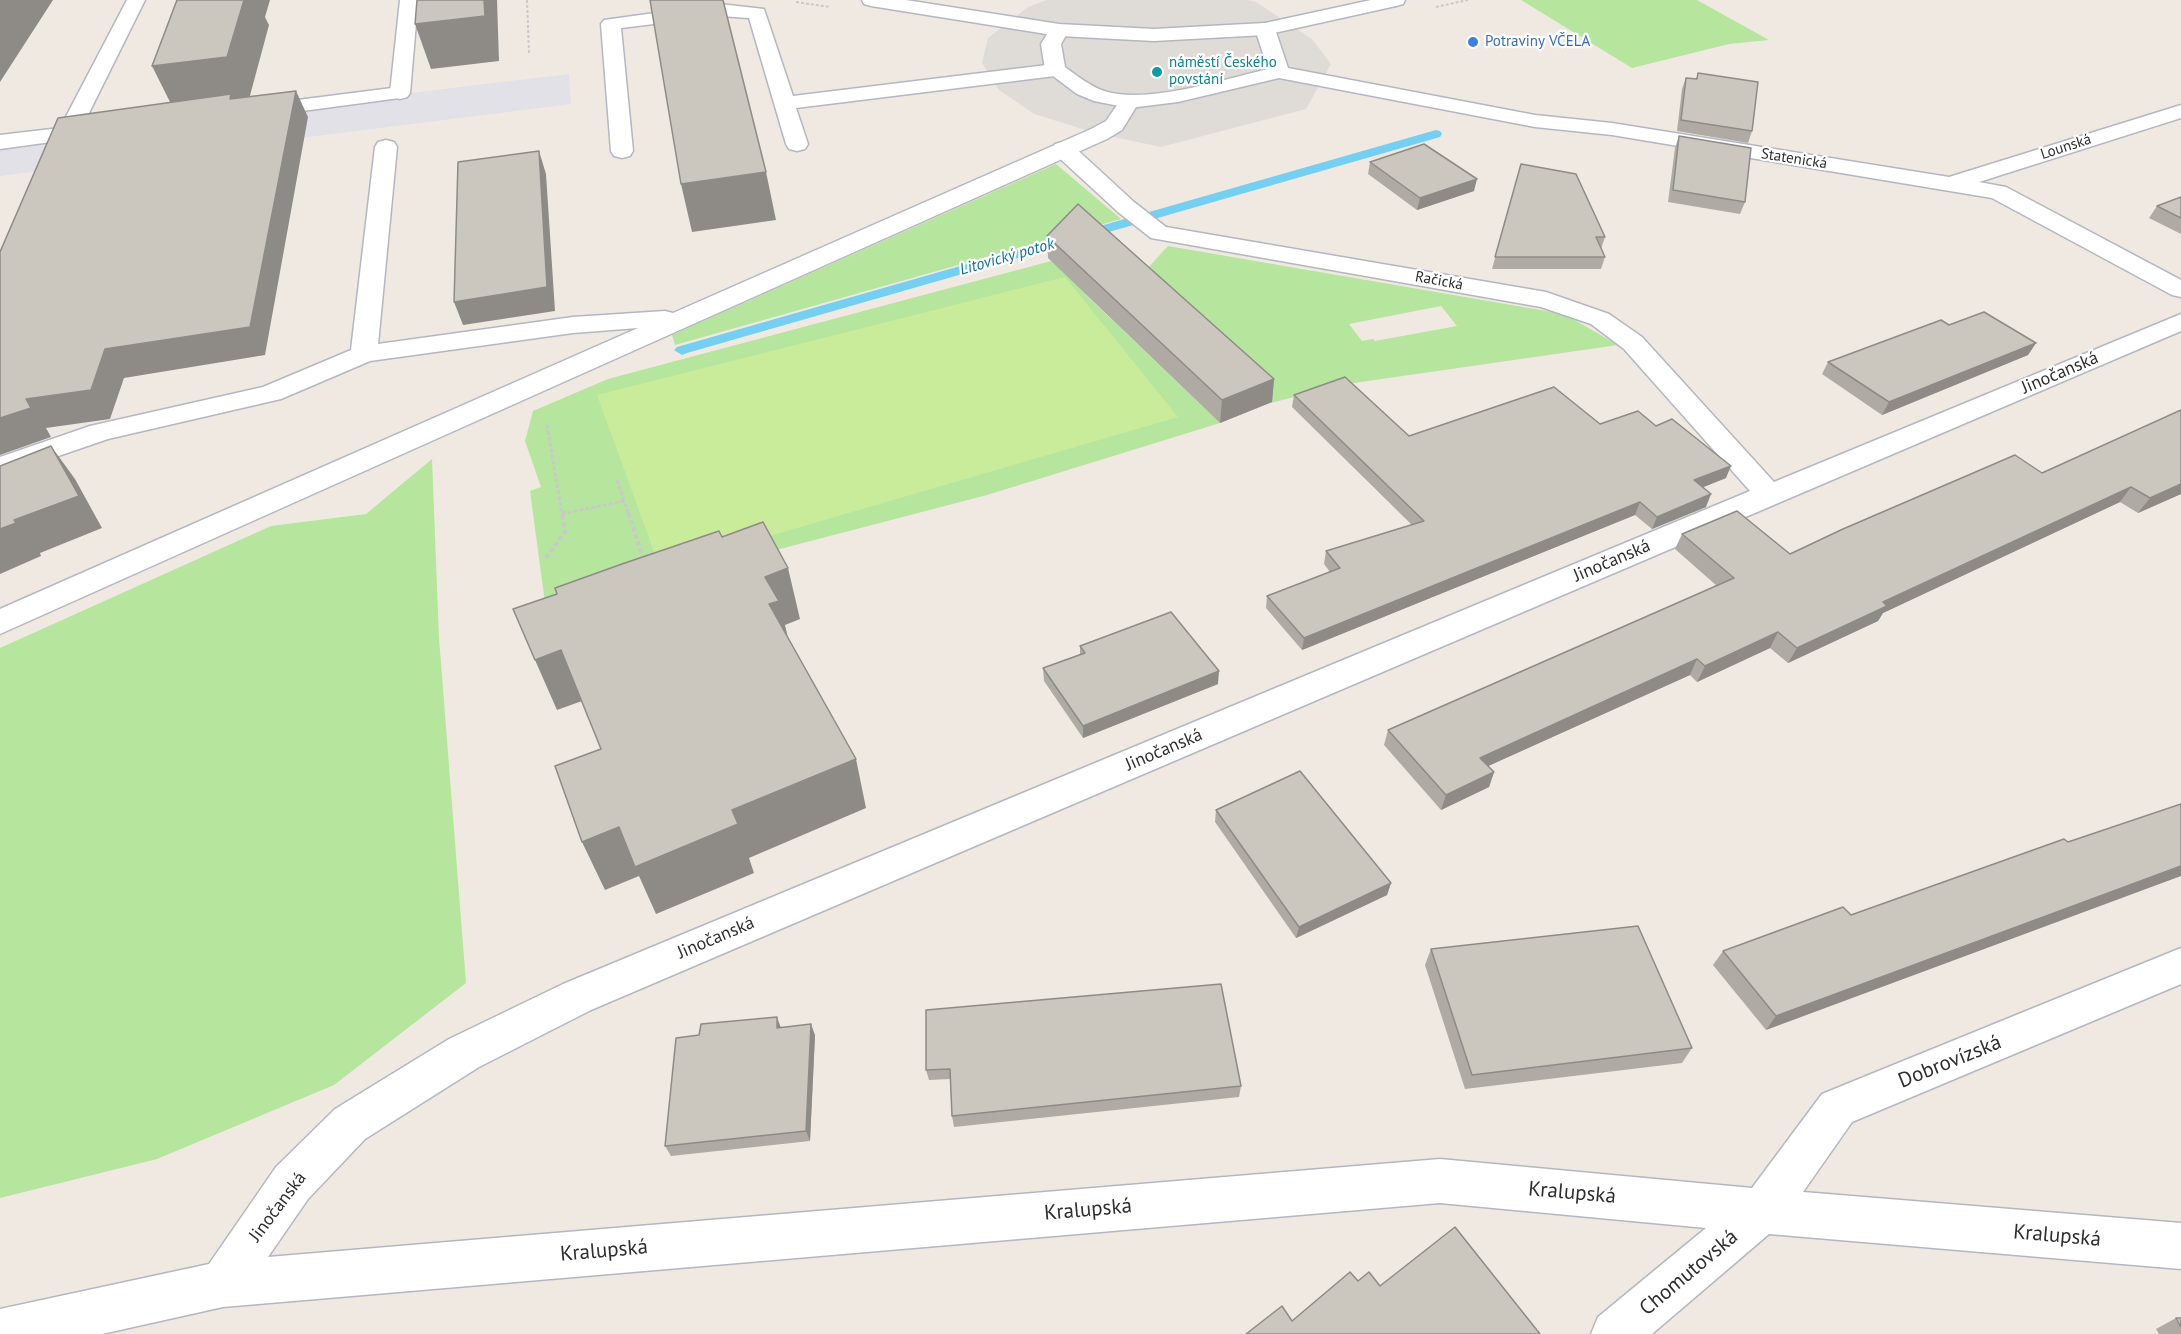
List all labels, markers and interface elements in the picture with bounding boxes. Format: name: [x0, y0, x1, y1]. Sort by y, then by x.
place label: Potraviny VČELA: [1485, 33, 1590, 51]
marker: Potraviny VČELA: [1466, 35, 1480, 49]
place label: náměstí Českého povstání: [1169, 54, 1277, 89]
marker: náměstí Českého povstání: [1150, 65, 1164, 79]
street label: Lounská: [2038, 130, 2094, 164]
street label: Statenická: [1760, 145, 1828, 173]
water label: Litovický potok: [958, 234, 1056, 280]
street label: Račická: [1414, 268, 1464, 294]
street label: Jinočanská: [2018, 347, 2102, 399]
street label: Jinočanská: [1570, 535, 1654, 587]
street label: Jinočanská: [1122, 724, 1206, 776]
street label: Jinočanská: [674, 912, 758, 964]
street label: Dobrovízská: [1895, 1030, 2005, 1094]
street label: Jinočanská: [245, 1168, 311, 1246]
street label: Kralupská: [1527, 1177, 1617, 1209]
street label: Kralupská: [1043, 1194, 1133, 1226]
street label: Kralupská: [2012, 1220, 2102, 1252]
street label: Chomutovská: [1635, 1225, 1743, 1321]
street label: Kralupská: [559, 1235, 649, 1267]

